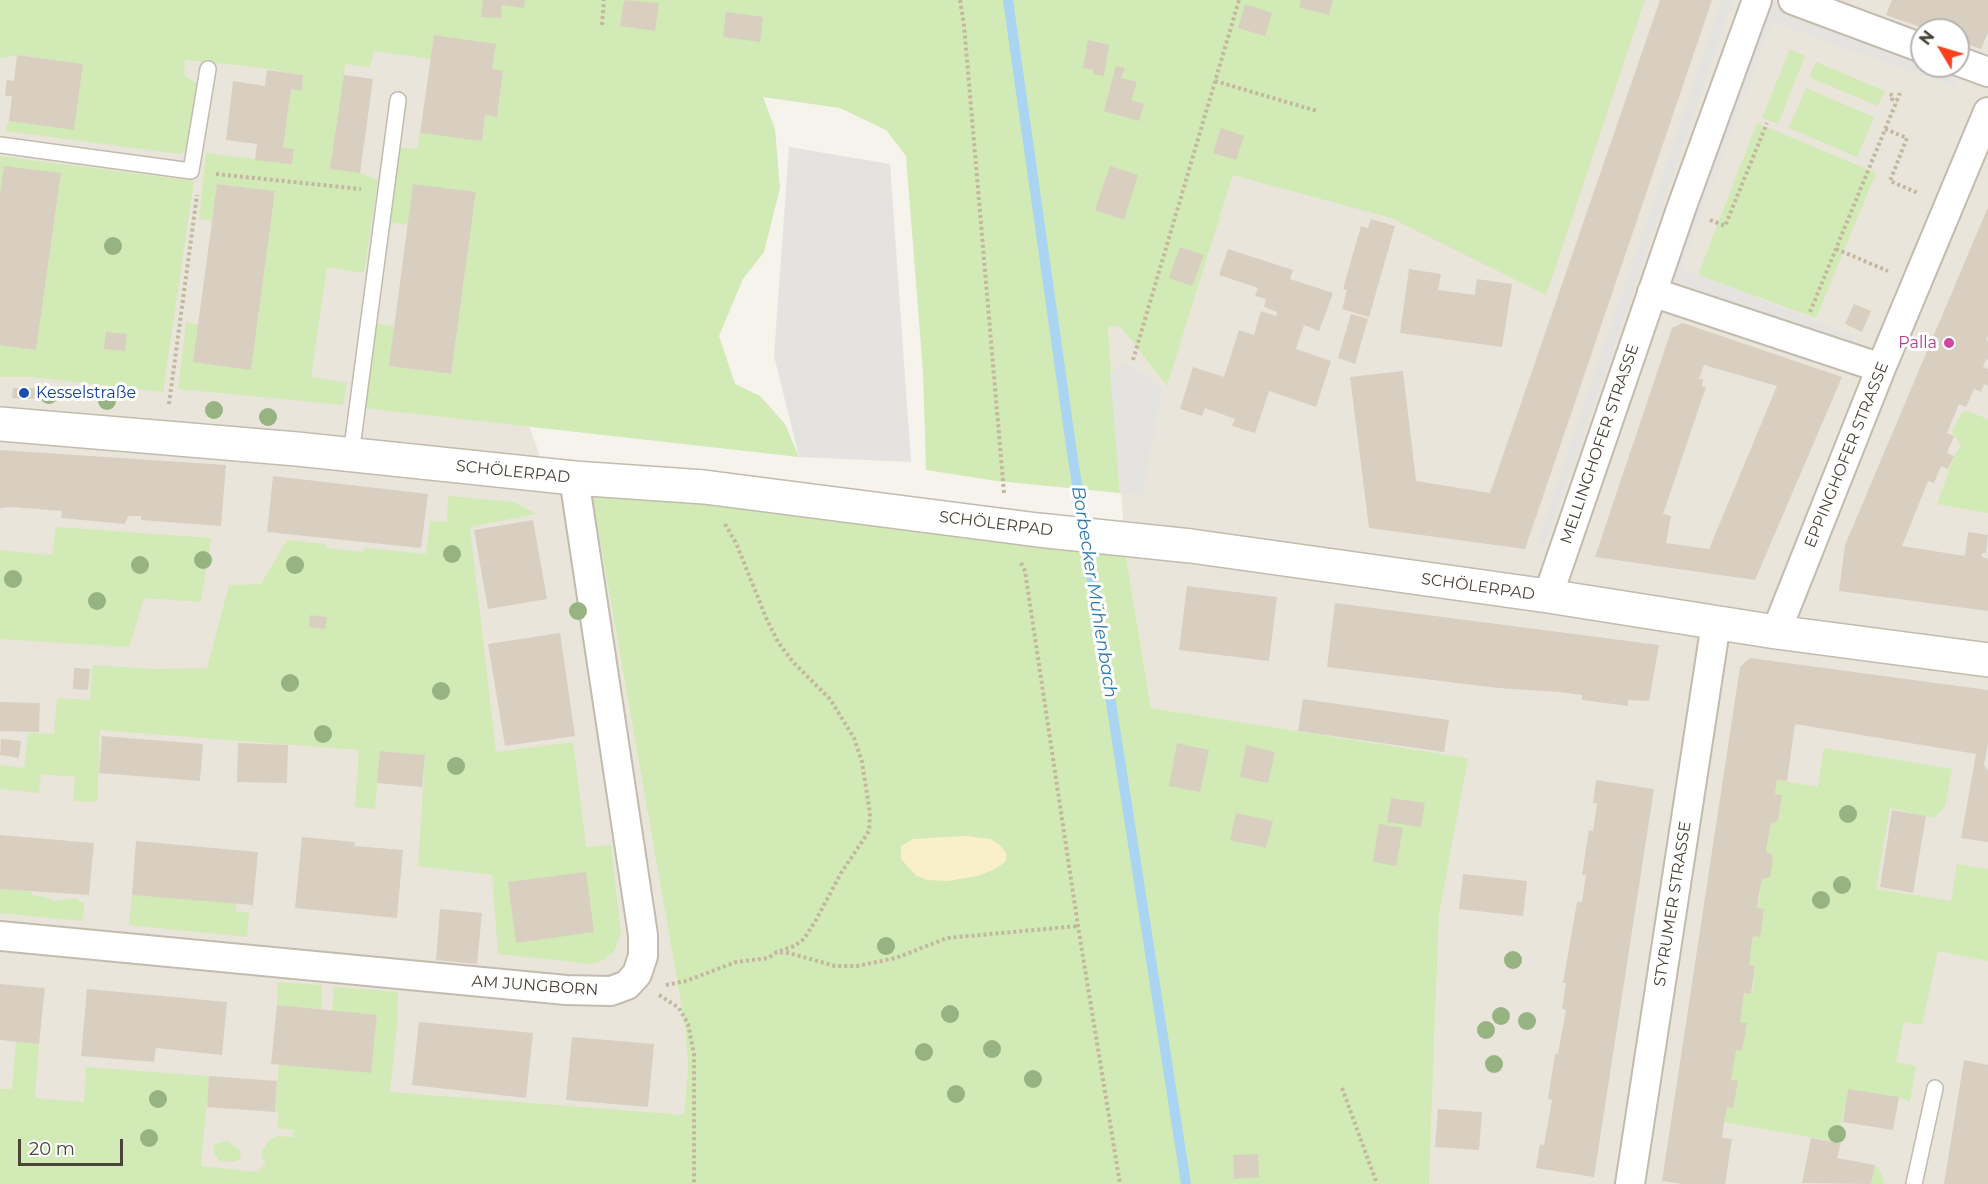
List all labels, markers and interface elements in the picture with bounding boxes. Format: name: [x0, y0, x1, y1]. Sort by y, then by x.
north arrow: [1910, 18, 1970, 78]
text: N: [1916, 27, 1938, 49]
place label: Palla: [1898, 333, 1937, 353]
marker: Palla: [1942, 336, 1956, 350]
street label: MELLINGHOFER STRASSE: [1557, 341, 1643, 547]
street label: EPPINGHOFER STRASSE: [1801, 359, 1893, 551]
place label: Kesselstraße: [36, 383, 136, 403]
marker: Kesselstraße: [17, 386, 31, 400]
street label: SCHÖLERPAD: [455, 456, 571, 488]
water label: Borbecker Mühlenbach: [1067, 485, 1121, 699]
street label: SCHÖLERPAD: [938, 507, 1054, 541]
street label: SCHÖLERPAD: [1420, 570, 1536, 604]
street label: STYRUMER STRASSE: [1650, 820, 1696, 988]
street label: AM JUNGBORN: [471, 972, 599, 1000]
scale bar: [21, 1127, 126, 1165]
text: 20 m: [29, 1138, 75, 1160]

